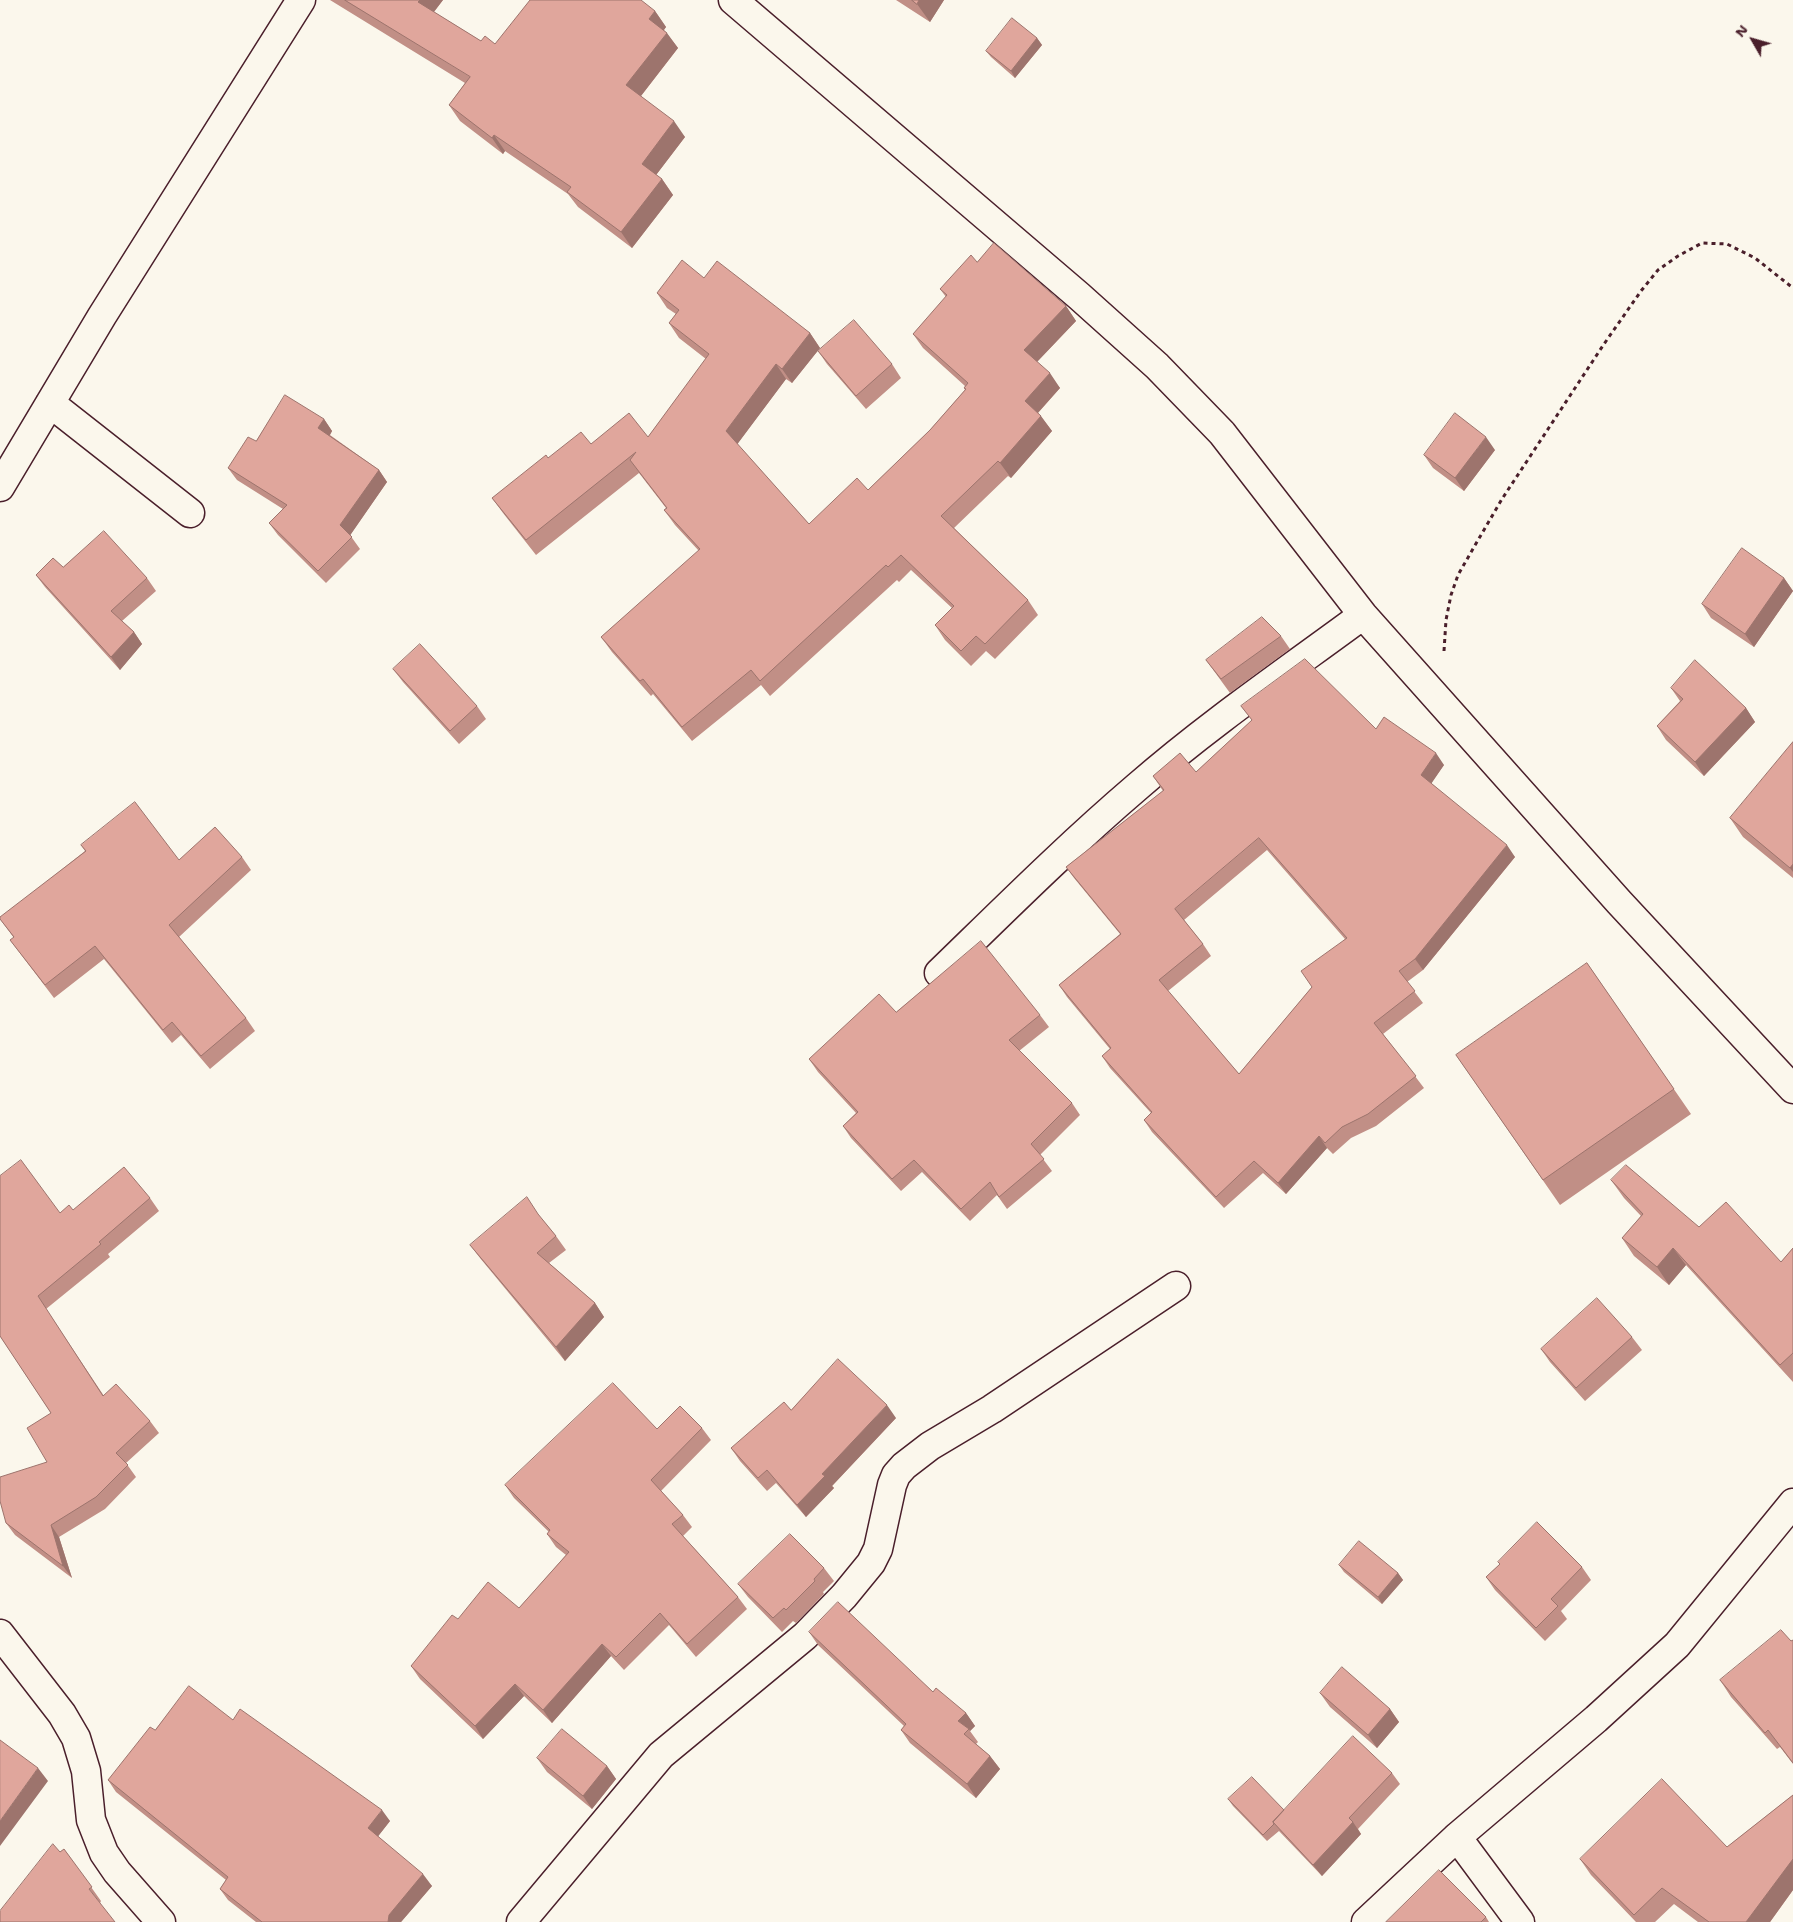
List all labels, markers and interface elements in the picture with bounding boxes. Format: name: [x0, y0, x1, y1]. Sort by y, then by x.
north arrow: [1728, 15, 1778, 65]
text: N: [1731, 21, 1752, 41]

